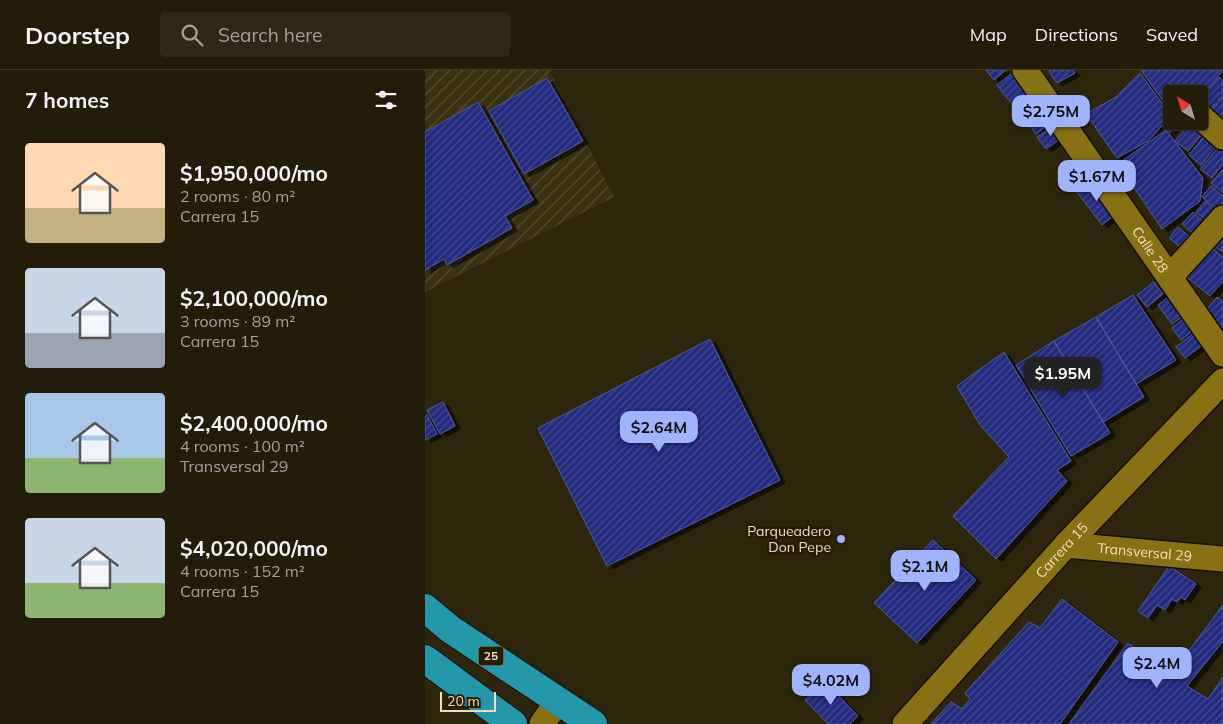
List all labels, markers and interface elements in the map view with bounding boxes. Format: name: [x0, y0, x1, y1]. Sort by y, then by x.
search box: [160, 12, 510, 57]
text: Doorstep: [25, 20, 130, 50]
icon: search: [178, 21, 206, 49]
text: Search here: [218, 23, 322, 47]
text: Map: [970, 23, 1007, 46]
text: Directions: [1035, 23, 1118, 46]
text: Saved: [1146, 23, 1198, 46]
north arrow: [1163, 85, 1207, 130]
map controls: [1163, 85, 1208, 130]
icon: filters: [372, 86, 400, 114]
text: 7 homes: [25, 87, 109, 113]
pin: $2.75M: [1010, 94, 1092, 137]
text: $2.75M: [1023, 101, 1079, 121]
text: $1,950,000/mo: [180, 160, 328, 186]
pin: $1.67M: [1056, 160, 1138, 202]
icon: home: [65, 163, 125, 223]
text: $1.67M: [1069, 166, 1125, 186]
text: 2 rooms · 80 m²: [180, 186, 295, 206]
text: Carrera 15: [180, 206, 259, 226]
street label: Calle 28: [1128, 223, 1173, 276]
text: $2,100,000/mo: [180, 285, 328, 311]
icon: home: [65, 288, 125, 348]
text: 3 rooms · 89 m²: [180, 311, 295, 331]
text: Carrera 15: [180, 331, 259, 351]
pin: $1.95M: [1022, 356, 1104, 399]
text: $1.95M: [1035, 363, 1091, 383]
text: $2,400,000/mo: [180, 410, 328, 436]
pin: $2.64M: [618, 410, 700, 453]
icon: home: [65, 413, 125, 473]
text: $2.64M: [631, 417, 687, 437]
text: 4 rooms · 100 m²: [180, 436, 305, 456]
text: Transversal 29: [180, 456, 288, 476]
street label: Carrera 15: [1032, 519, 1092, 582]
place label: Parqueadero Don Pepe: [747, 522, 831, 556]
marker: Parqueadero Don Pepe: [835, 533, 847, 545]
text: $4,020,000/mo: [180, 535, 328, 561]
icon: home: [65, 538, 125, 598]
street label: Transversal 29: [1097, 539, 1193, 565]
pin: $2.1M: [890, 550, 960, 592]
text: $2.1M: [902, 556, 948, 576]
text: 4 rooms · 152 m²: [180, 561, 305, 581]
text: Carrera 15: [180, 581, 259, 601]
road number: 25: [479, 646, 503, 666]
pin: $2.4M: [1122, 646, 1192, 689]
text: $2.4M: [1134, 653, 1180, 673]
pin: $4.02M: [790, 664, 872, 706]
text: $4.02M: [803, 670, 859, 690]
scale bar: [440, 689, 496, 712]
text: 20 m: [447, 692, 480, 710]

